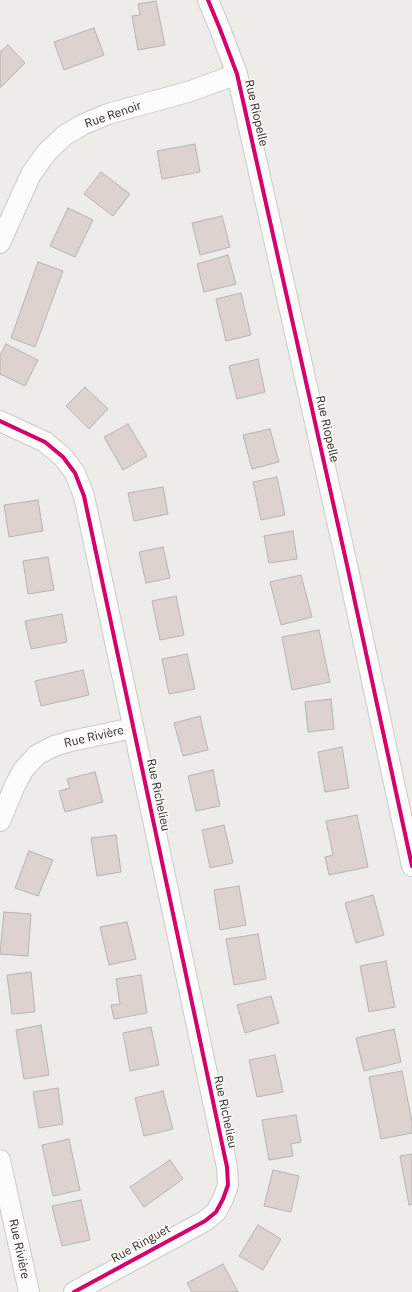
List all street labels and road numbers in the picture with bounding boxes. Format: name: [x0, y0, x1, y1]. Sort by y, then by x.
street label: Rue Riopelle: [241, 78, 271, 148]
street label: Rue Renoir: [83, 99, 143, 131]
street label: Rue Riopelle: [312, 394, 342, 464]
street label: Rue Rivière: [63, 723, 125, 751]
street label: Rue Richelieu: [143, 757, 173, 833]
street label: Rue Richelieu: [210, 1074, 240, 1150]
street label: Rue Rivière: [6, 1218, 32, 1280]
street label: Rue Ringuet: [109, 1222, 173, 1266]

